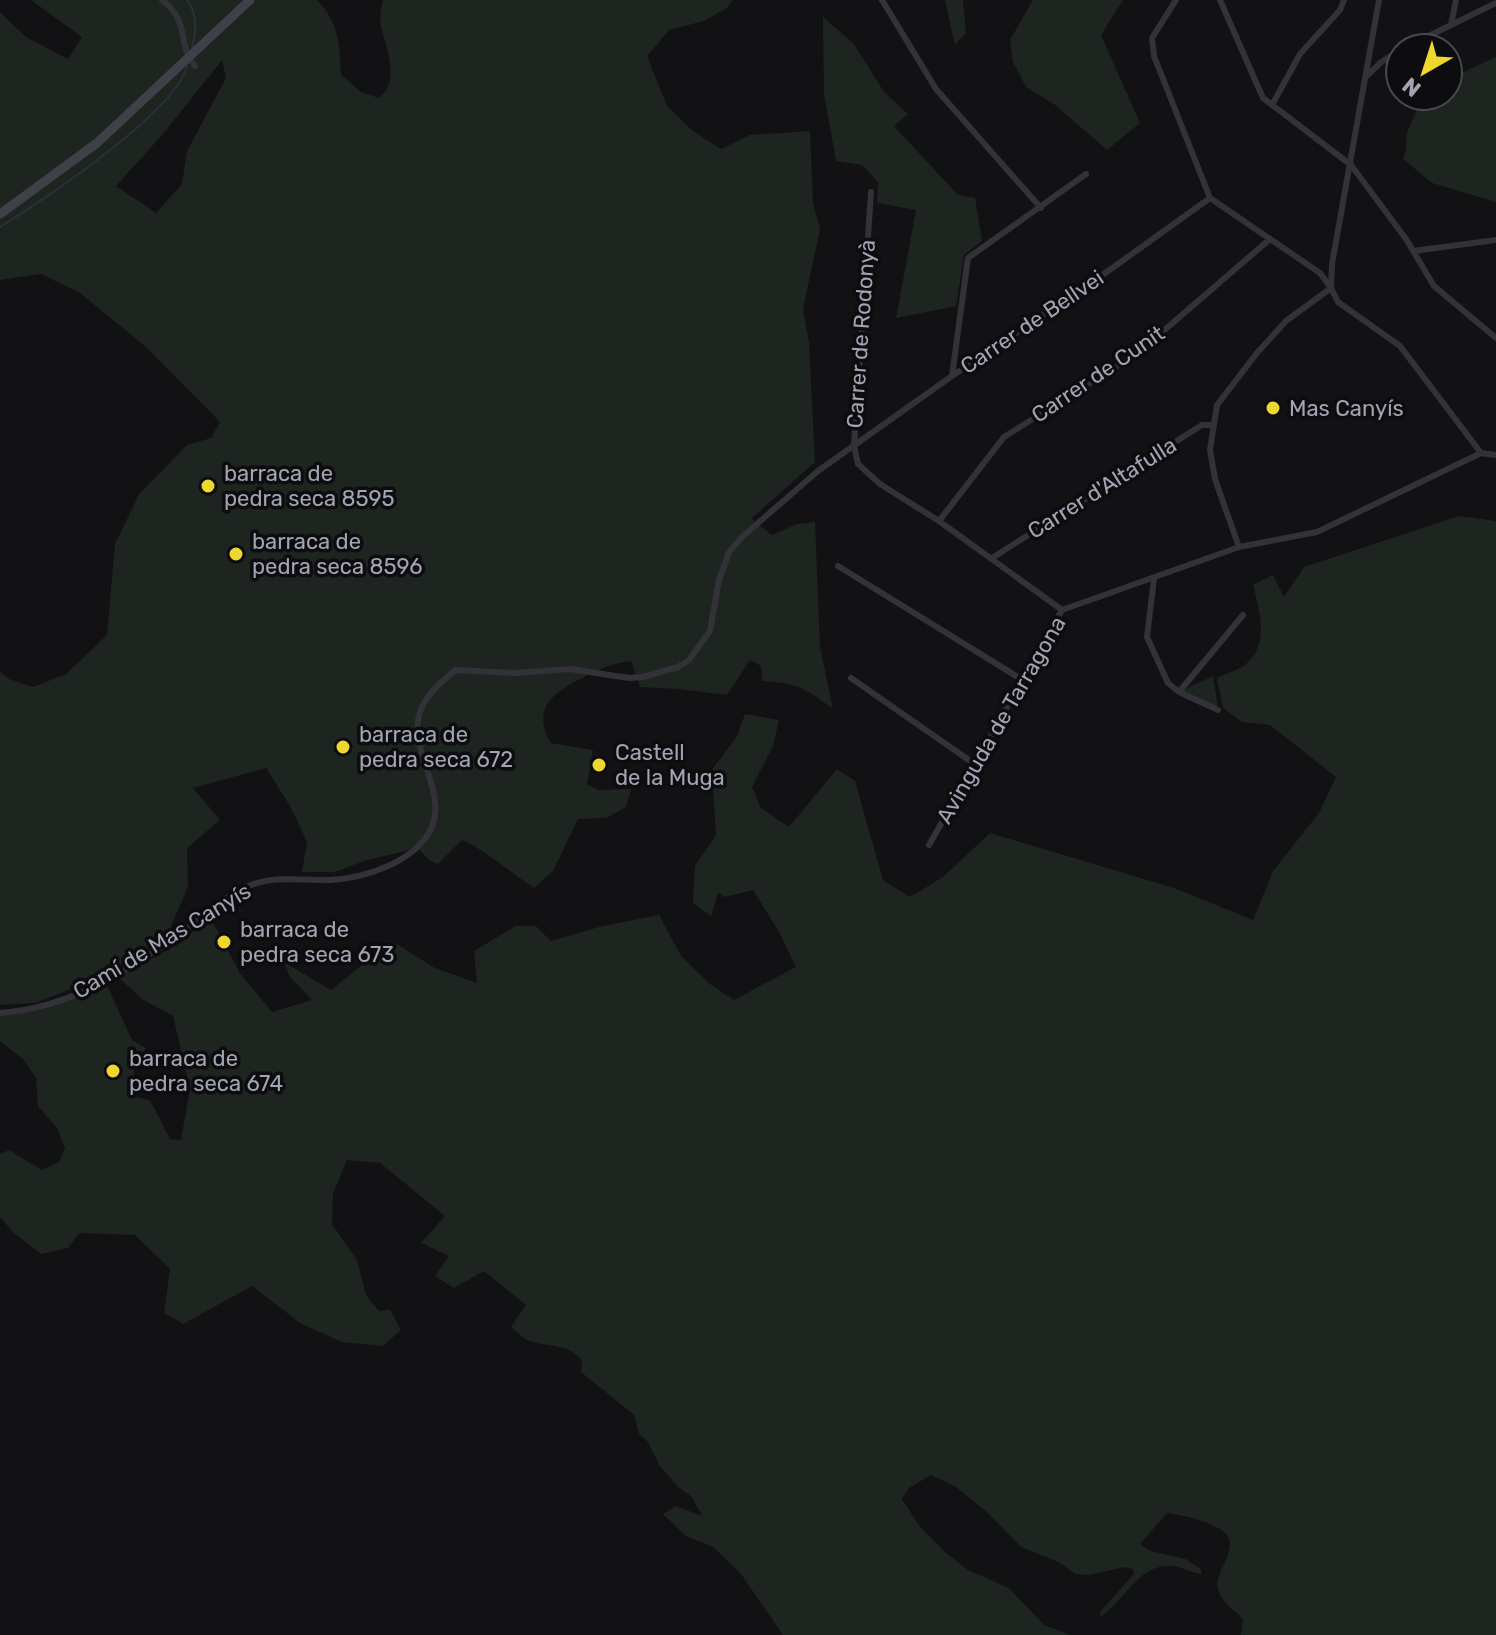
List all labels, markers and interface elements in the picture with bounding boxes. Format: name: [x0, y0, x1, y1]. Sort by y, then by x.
north arrow: [1384, 32, 1464, 112]
text: N: [1397, 72, 1426, 103]
street label: Carrer de Rodonyà: [841, 239, 881, 429]
street label: Carrer de Bellvei: [955, 264, 1109, 380]
street label: Carrer de Cunit: [1026, 319, 1170, 428]
place label: Mas Canyís: [1289, 395, 1404, 422]
marker: Mas Canyís: [1264, 399, 1282, 417]
street label: Carrer d'Altafulla: [1023, 431, 1181, 545]
place label: barraca de pedra seca 8595: [224, 460, 395, 512]
marker: barraca de pedra seca 8595: [199, 477, 217, 495]
place label: barraca de pedra seca 8596: [252, 528, 423, 580]
marker: barraca de pedra seca 8596: [227, 545, 245, 563]
street label: Avinguda de Tarragona: [931, 612, 1071, 828]
place label: barraca de pedra seca 672: [359, 721, 513, 773]
marker: barraca de pedra seca 672: [334, 738, 352, 756]
place label: Castell de la Muga: [615, 739, 725, 791]
marker: Castell de la Muga: [590, 756, 608, 774]
street label: Camí de Mas Canyís: [68, 877, 256, 1005]
place label: barraca de pedra seca 673: [240, 916, 395, 968]
marker: barraca de pedra seca 673: [215, 933, 233, 951]
place label: barraca de pedra seca 674: [129, 1045, 283, 1097]
marker: barraca de pedra seca 674: [104, 1062, 122, 1080]

